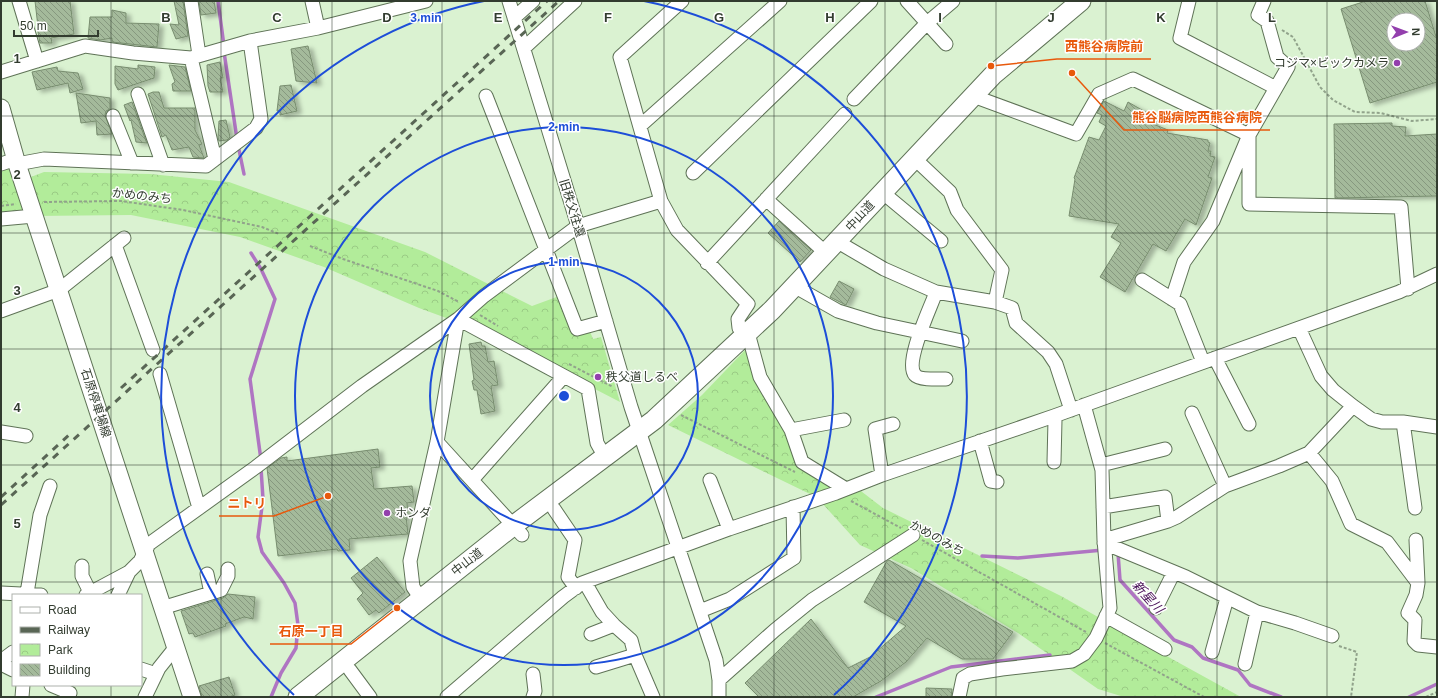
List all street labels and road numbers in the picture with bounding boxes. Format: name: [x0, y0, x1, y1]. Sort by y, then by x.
street label: 旧秩父往還: [557, 177, 587, 239]
street label: かめのみち: [111, 186, 173, 206]
street label: 中山道: [843, 198, 877, 234]
street label: 石原停車場線: [78, 367, 114, 439]
street label: かめのみち: [907, 517, 967, 559]
street label: 中山道: [449, 545, 485, 579]

